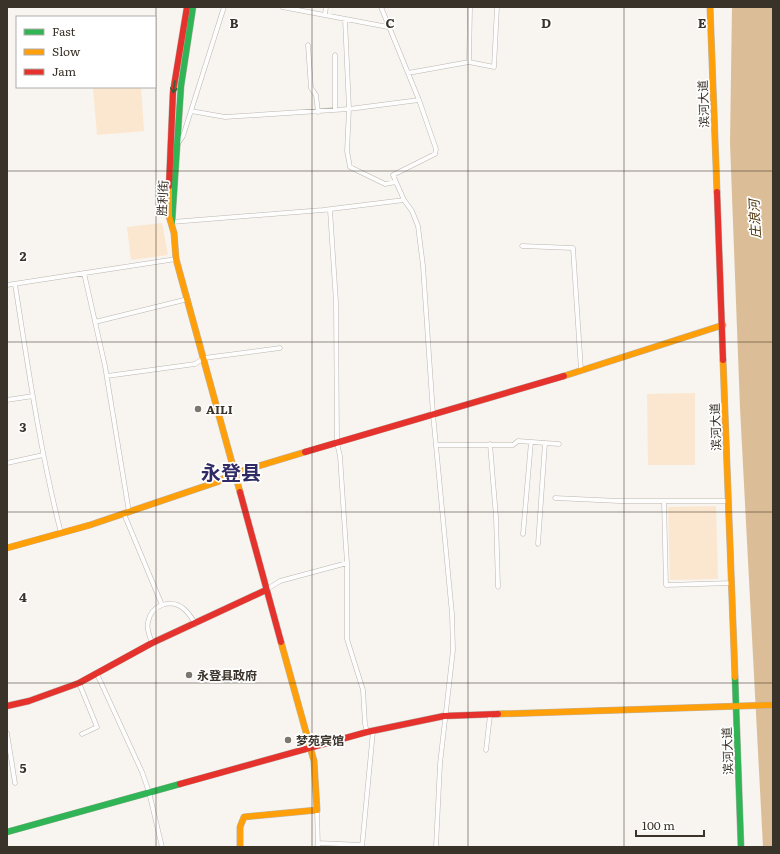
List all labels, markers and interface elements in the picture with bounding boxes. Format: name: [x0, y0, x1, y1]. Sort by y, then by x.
text: B: [230, 13, 239, 32]
text: C: [385, 13, 395, 32]
text: D: [541, 13, 551, 32]
text: E: [698, 13, 707, 32]
legend: [16, 16, 156, 88]
text: Fast: [52, 22, 76, 40]
text: Slow: [52, 42, 81, 60]
text: Jam: [52, 62, 77, 80]
one-way arrow: [170, 80, 178, 93]
street label: 滨河大道: [693, 80, 713, 128]
street label: 胜利街: [152, 180, 172, 216]
water label: 庄浪河: [743, 196, 765, 239]
text: 2: [20, 246, 27, 265]
place label: AILI: [206, 400, 233, 418]
street label: 滨河大道: [705, 403, 725, 451]
marker: AILI: [193, 404, 203, 414]
text: 3: [19, 417, 27, 436]
district label: 永登县: [201, 456, 261, 486]
text: 4: [19, 587, 27, 606]
place label: 永登县政府: [197, 666, 257, 684]
marker: 永登县政府: [184, 670, 194, 680]
street label: 滨河大道: [717, 727, 737, 775]
place label: 梦苑宾馆: [296, 731, 344, 749]
marker: 梦苑宾馆: [283, 735, 293, 745]
text: 5: [19, 758, 27, 777]
scale bar: [636, 812, 704, 838]
text: 100 m: [642, 816, 675, 834]

